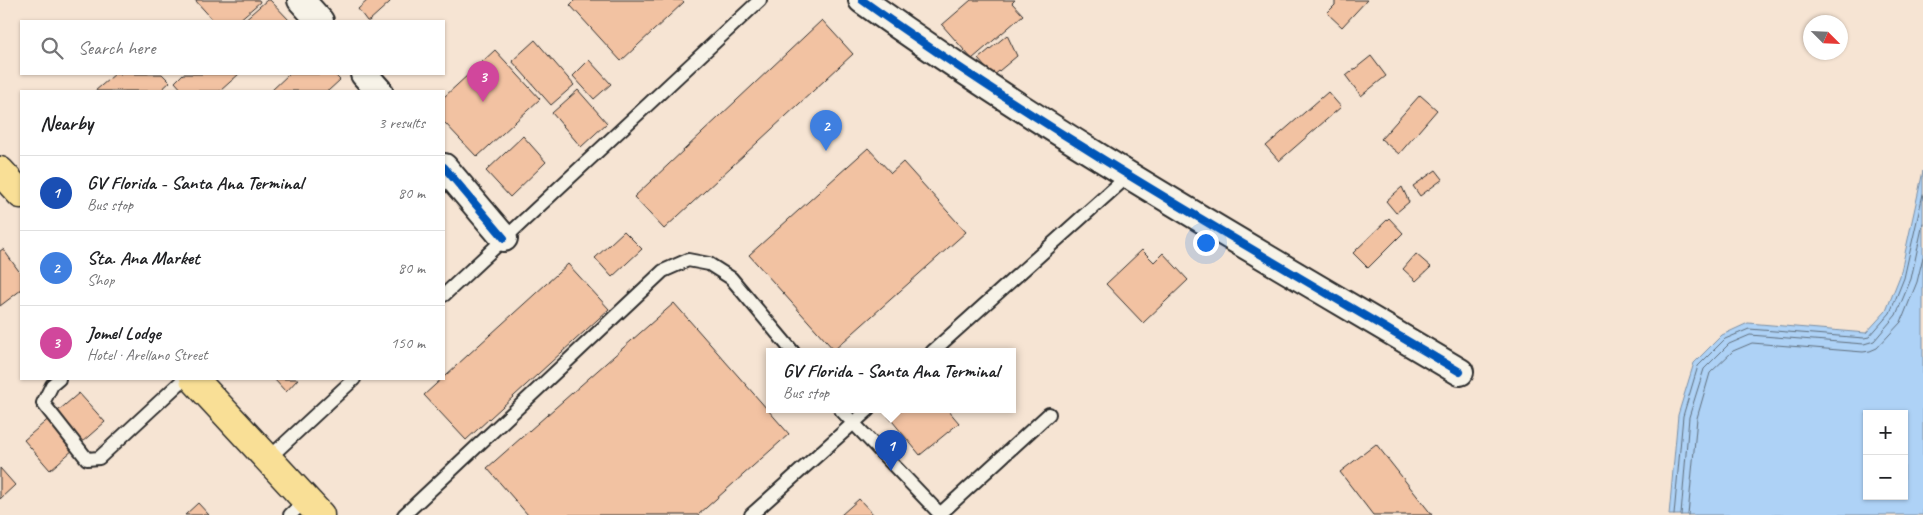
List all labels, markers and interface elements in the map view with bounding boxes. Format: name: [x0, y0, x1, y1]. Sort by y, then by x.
north arrow: [1803, 15, 1848, 60]
search box: [20, 20, 445, 75]
icon: search: [38, 34, 66, 62]
text: Search here: [78, 36, 155, 60]
pin: 3: [467, 61, 499, 102]
text: Nearby: [40, 110, 93, 136]
pin: 2: [810, 110, 842, 151]
text: 3 results: [378, 113, 425, 133]
text: GV Florida - Santa Ana Terminal: [87, 171, 303, 195]
text: 1: [52, 183, 60, 203]
text: 80 m: [398, 183, 425, 203]
text: Bus stop: [87, 195, 133, 215]
your location: [1193, 230, 1219, 256]
text: Sta. Ana Market: [87, 246, 199, 270]
text: 2: [52, 258, 60, 278]
text: 80 m: [398, 258, 425, 278]
text: Shop: [87, 270, 114, 290]
text: Jomel Lodge: [87, 321, 161, 345]
text: 3: [52, 333, 60, 353]
text: 150 m: [391, 333, 425, 353]
text: Hotel · Arellano Street: [87, 345, 208, 365]
popup: [766, 348, 1016, 413]
text: GV Florida - Santa Ana Terminal: [783, 359, 999, 383]
text: Bus stop: [783, 383, 829, 403]
map controls: [1863, 410, 1908, 500]
button: +: [1863, 410, 1908, 455]
pin: 1: [875, 430, 907, 471]
button: −: [1863, 455, 1908, 500]

